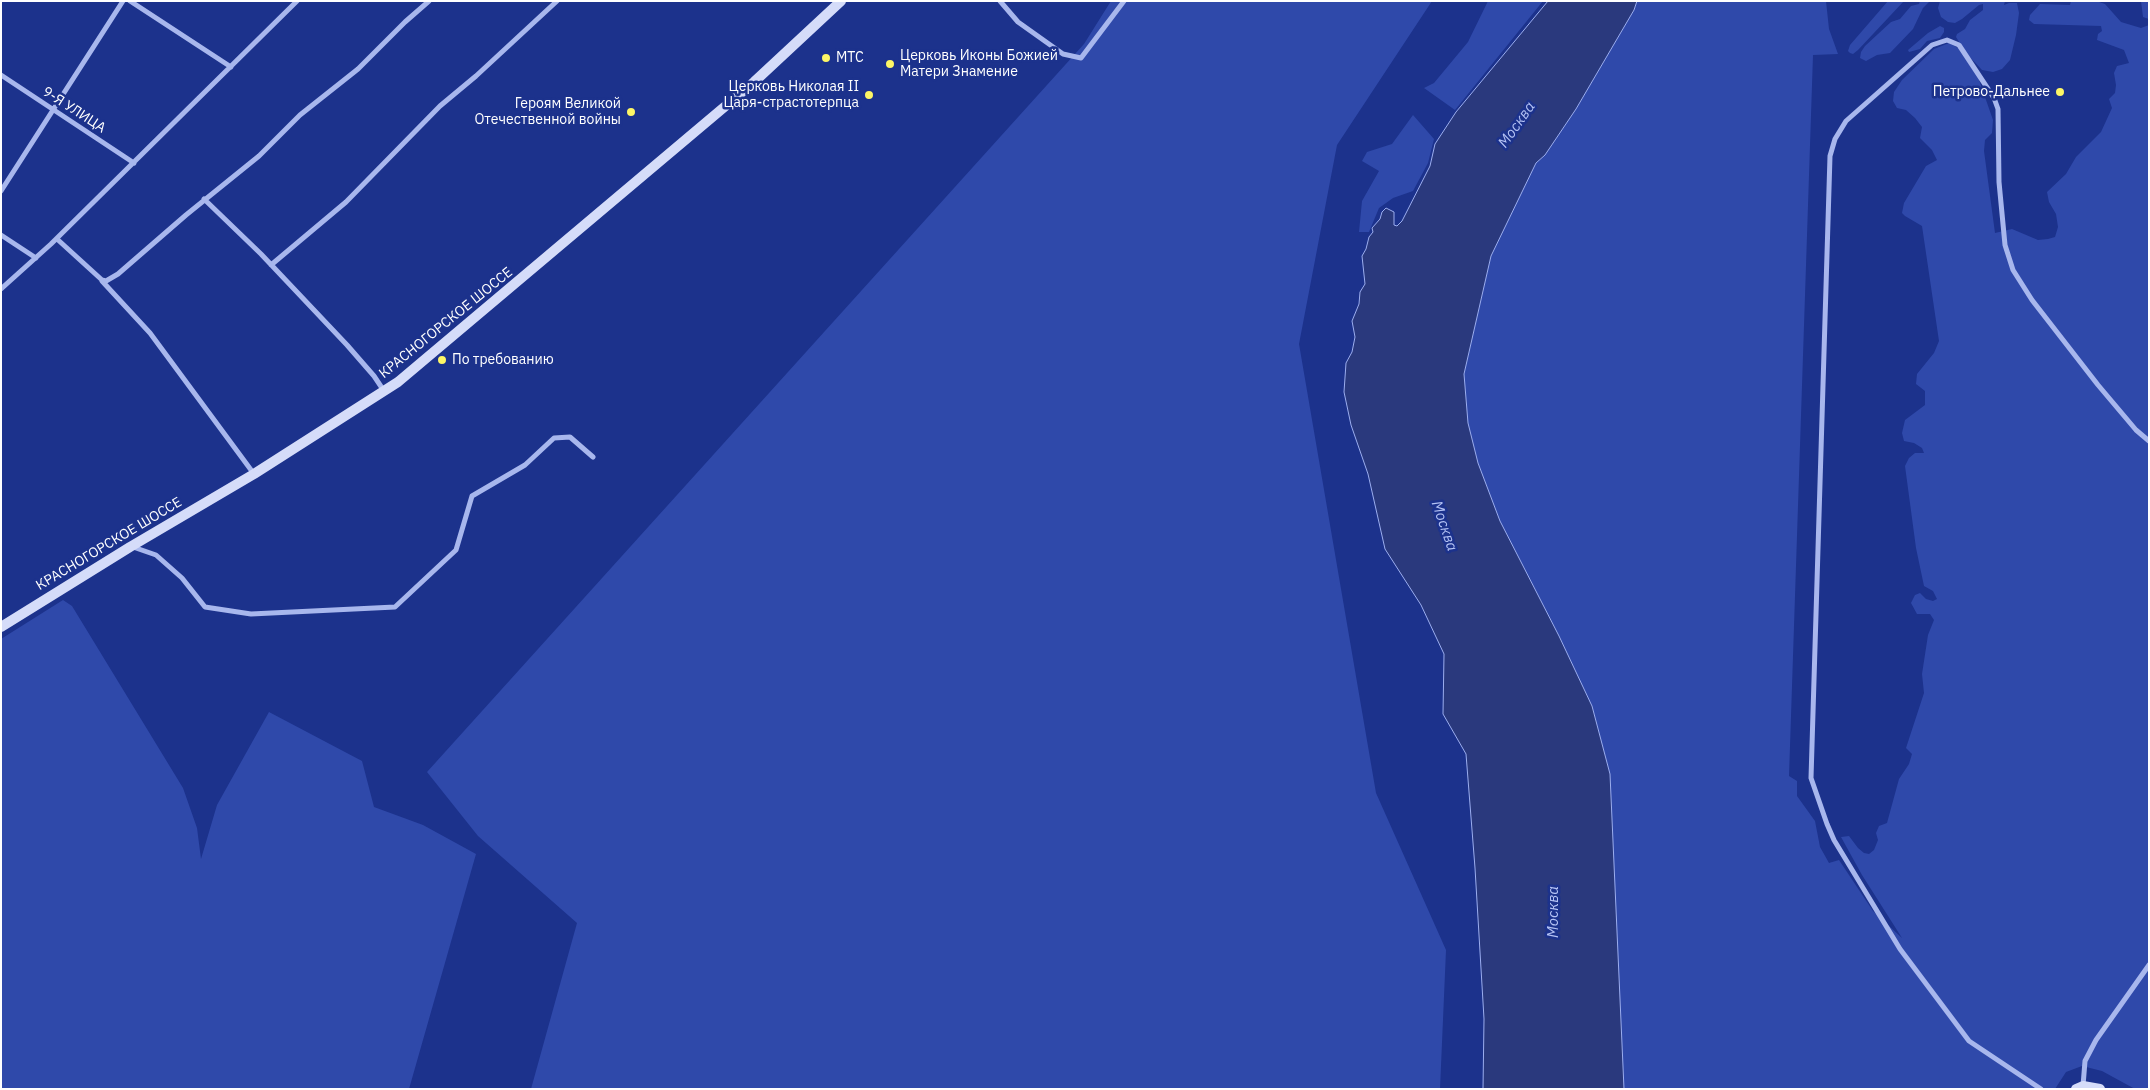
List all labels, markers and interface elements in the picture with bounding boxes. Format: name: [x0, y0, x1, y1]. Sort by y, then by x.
place label: Церковь Иконы Божией Матери Знамение: [900, 48, 1058, 80]
place label: МТС: [836, 50, 864, 66]
marker: МТС: [820, 52, 832, 64]
marker: Церковь Иконы Божией Матери Знамение: [884, 58, 896, 70]
place label: Церковь Николая II Царя-страстотерпца: [723, 79, 859, 111]
street label: 9-Я УЛИЦА: [39, 83, 109, 137]
place label: Петрово-Дальнее: [1933, 84, 2050, 100]
marker: Петрово-Дальнее: [2054, 86, 2066, 98]
marker: Церковь Николая II Царя-страстотерпца: [863, 89, 875, 101]
place label: Героям Великой Отечественной войны: [474, 96, 621, 128]
water label: Москва: [1495, 99, 1539, 151]
marker: Героям Великой Отечественной войны: [625, 106, 637, 118]
street label: КРАСНОГОРСКОЕ ШОССЕ: [376, 264, 516, 382]
place label: По требованию: [452, 352, 554, 368]
marker: По требованию: [436, 354, 448, 366]
street label: КРАСНОГОРСКОЕ ШОССЕ: [33, 494, 185, 594]
water label: Москва: [1427, 498, 1461, 554]
water label: Москва: [1545, 886, 1563, 938]

